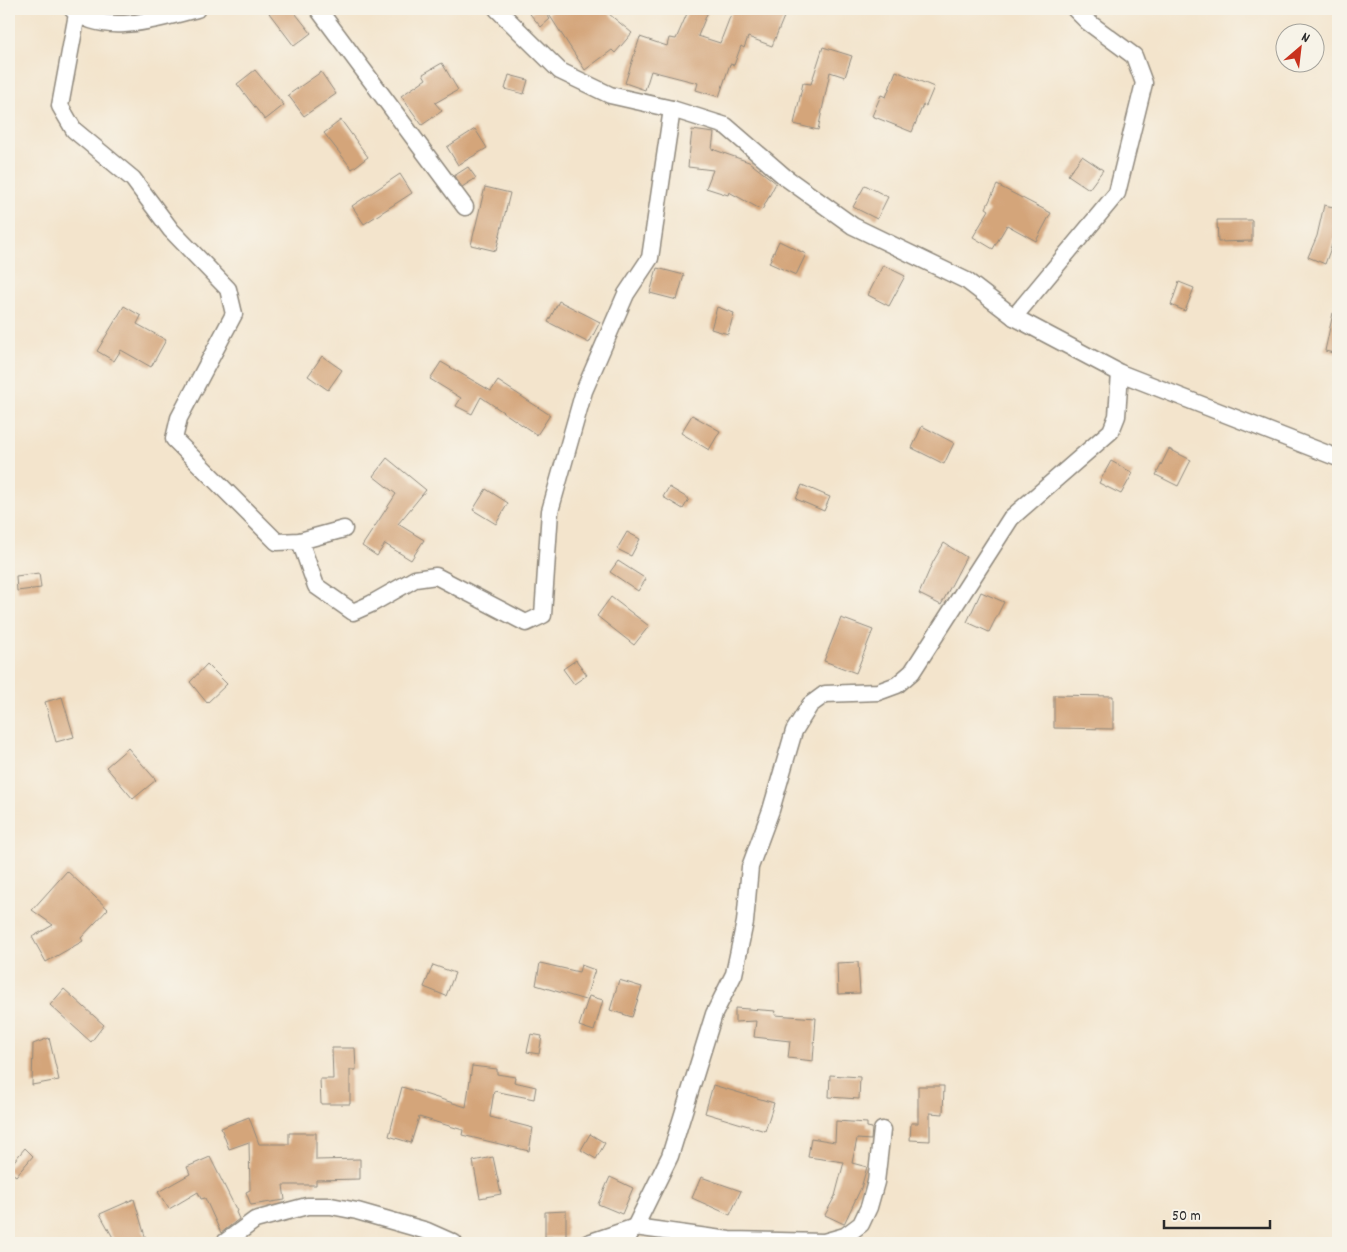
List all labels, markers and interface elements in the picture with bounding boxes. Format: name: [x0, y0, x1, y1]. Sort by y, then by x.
north arrow: [1274, 22, 1324, 72]
text: N: [1297, 28, 1313, 49]
scale bar: [1164, 1197, 1271, 1229]
text: 50 m: [1172, 1206, 1201, 1228]

